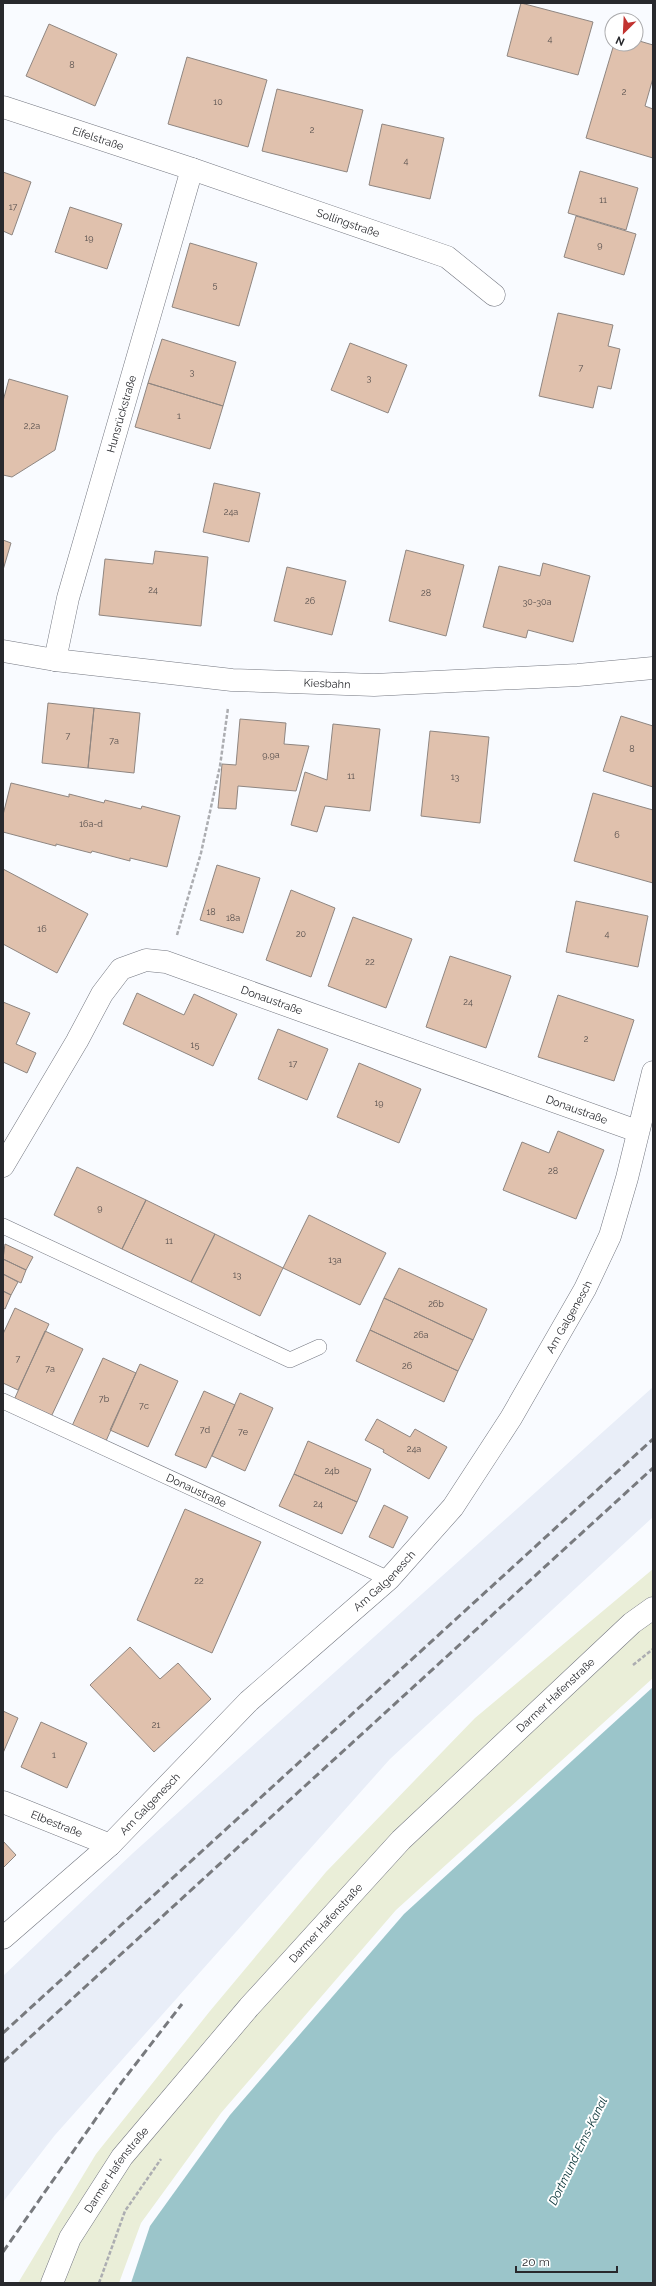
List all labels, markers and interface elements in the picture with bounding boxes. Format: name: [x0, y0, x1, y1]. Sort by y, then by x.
north arrow: [604, 12, 644, 52]
text: N: [614, 33, 627, 48]
house number: 4: [548, 34, 553, 44]
house number: 8: [69, 60, 75, 70]
house number: 2: [622, 87, 627, 97]
house number: 10: [213, 97, 223, 107]
street label: Eifelstraße: [70, 124, 126, 153]
house number: 2: [310, 125, 315, 135]
house number: 4: [404, 156, 409, 166]
house number: 11: [599, 195, 607, 205]
house number: 17: [9, 202, 17, 212]
street label: Sollingstraße: [314, 206, 382, 240]
house number: 19: [84, 233, 94, 243]
house number: 9: [597, 240, 603, 250]
house number: 5: [213, 280, 218, 290]
house number: 7: [579, 363, 584, 373]
house number: 3: [190, 367, 195, 377]
street label: Hunsrückstraße: [104, 373, 139, 454]
house number: 3: [367, 373, 372, 383]
house number: 1: [177, 411, 181, 421]
house number: 2,2a: [24, 421, 40, 431]
house number: 24a: [224, 507, 238, 517]
house number: 24: [148, 585, 158, 595]
house number: 28: [421, 588, 431, 598]
house number: 26: [305, 596, 316, 606]
house number: 30-30a: [522, 597, 552, 607]
street label: Kiesbahn: [303, 677, 351, 691]
house number: 7: [66, 731, 71, 741]
house number: 7a: [109, 736, 119, 746]
house number: 8: [629, 744, 635, 754]
house number: 9,9a: [262, 750, 280, 760]
house number: 11: [347, 771, 355, 781]
house number: 13: [451, 772, 460, 782]
house number: 16a-d: [79, 819, 103, 829]
house number: 6: [614, 830, 620, 840]
house number: 18: [206, 907, 216, 917]
house number: 18a: [226, 913, 240, 923]
house number: 16: [37, 924, 47, 934]
house number: 20: [296, 929, 307, 939]
house number: 4: [605, 929, 610, 939]
house number: 22: [365, 957, 375, 967]
street label: Donaustraße: [239, 983, 305, 1018]
house number: 24: [463, 997, 473, 1007]
house number: 2: [584, 1034, 589, 1044]
house number: 15: [191, 1040, 199, 1050]
house number: 17: [289, 1059, 297, 1069]
street label: Donaustraße: [544, 1093, 610, 1127]
house number: 19: [374, 1098, 384, 1108]
house number: 28: [548, 1166, 558, 1176]
house number: 9: [97, 1203, 103, 1213]
house number: 11: [165, 1236, 173, 1246]
house number: 13a: [328, 1255, 342, 1265]
house number: 13: [233, 1270, 242, 1280]
street label: Am Galgenesch: [544, 1279, 595, 1355]
house number: 26b: [428, 1299, 444, 1309]
house number: 26a: [413, 1330, 429, 1340]
house number: 7: [16, 1354, 21, 1364]
house number: 26: [402, 1361, 413, 1371]
house number: 7a: [45, 1364, 55, 1374]
house number: 7b: [99, 1394, 110, 1404]
house number: 7c: [139, 1401, 149, 1411]
house number: 7d: [200, 1425, 211, 1435]
house number: 7e: [238, 1427, 249, 1437]
house number: 24a: [407, 1444, 421, 1454]
house number: 24b: [324, 1466, 340, 1476]
street label: Donaustraße: [164, 1471, 229, 1510]
house number: 24: [313, 1499, 323, 1509]
street label: Am Galgenesch: [351, 1548, 418, 1614]
house number: 22: [194, 1576, 204, 1586]
street label: Darmer Hafenstraße: [514, 1655, 598, 1735]
house number: 21: [152, 1720, 160, 1730]
house number: 1: [52, 1750, 56, 1760]
street label: Am Galgenesch: [117, 1770, 183, 1838]
street label: Elbestraße: [29, 1808, 85, 1840]
street label: Darmer Hafenstraße: [287, 1881, 366, 1965]
water label: Dortmund-Ems-Kanal: [546, 2095, 610, 2207]
street label: Darmer Hafenstraße: [82, 2124, 152, 2215]
scale bar: [516, 2248, 617, 2274]
text: 20 m: [522, 2255, 550, 2269]

